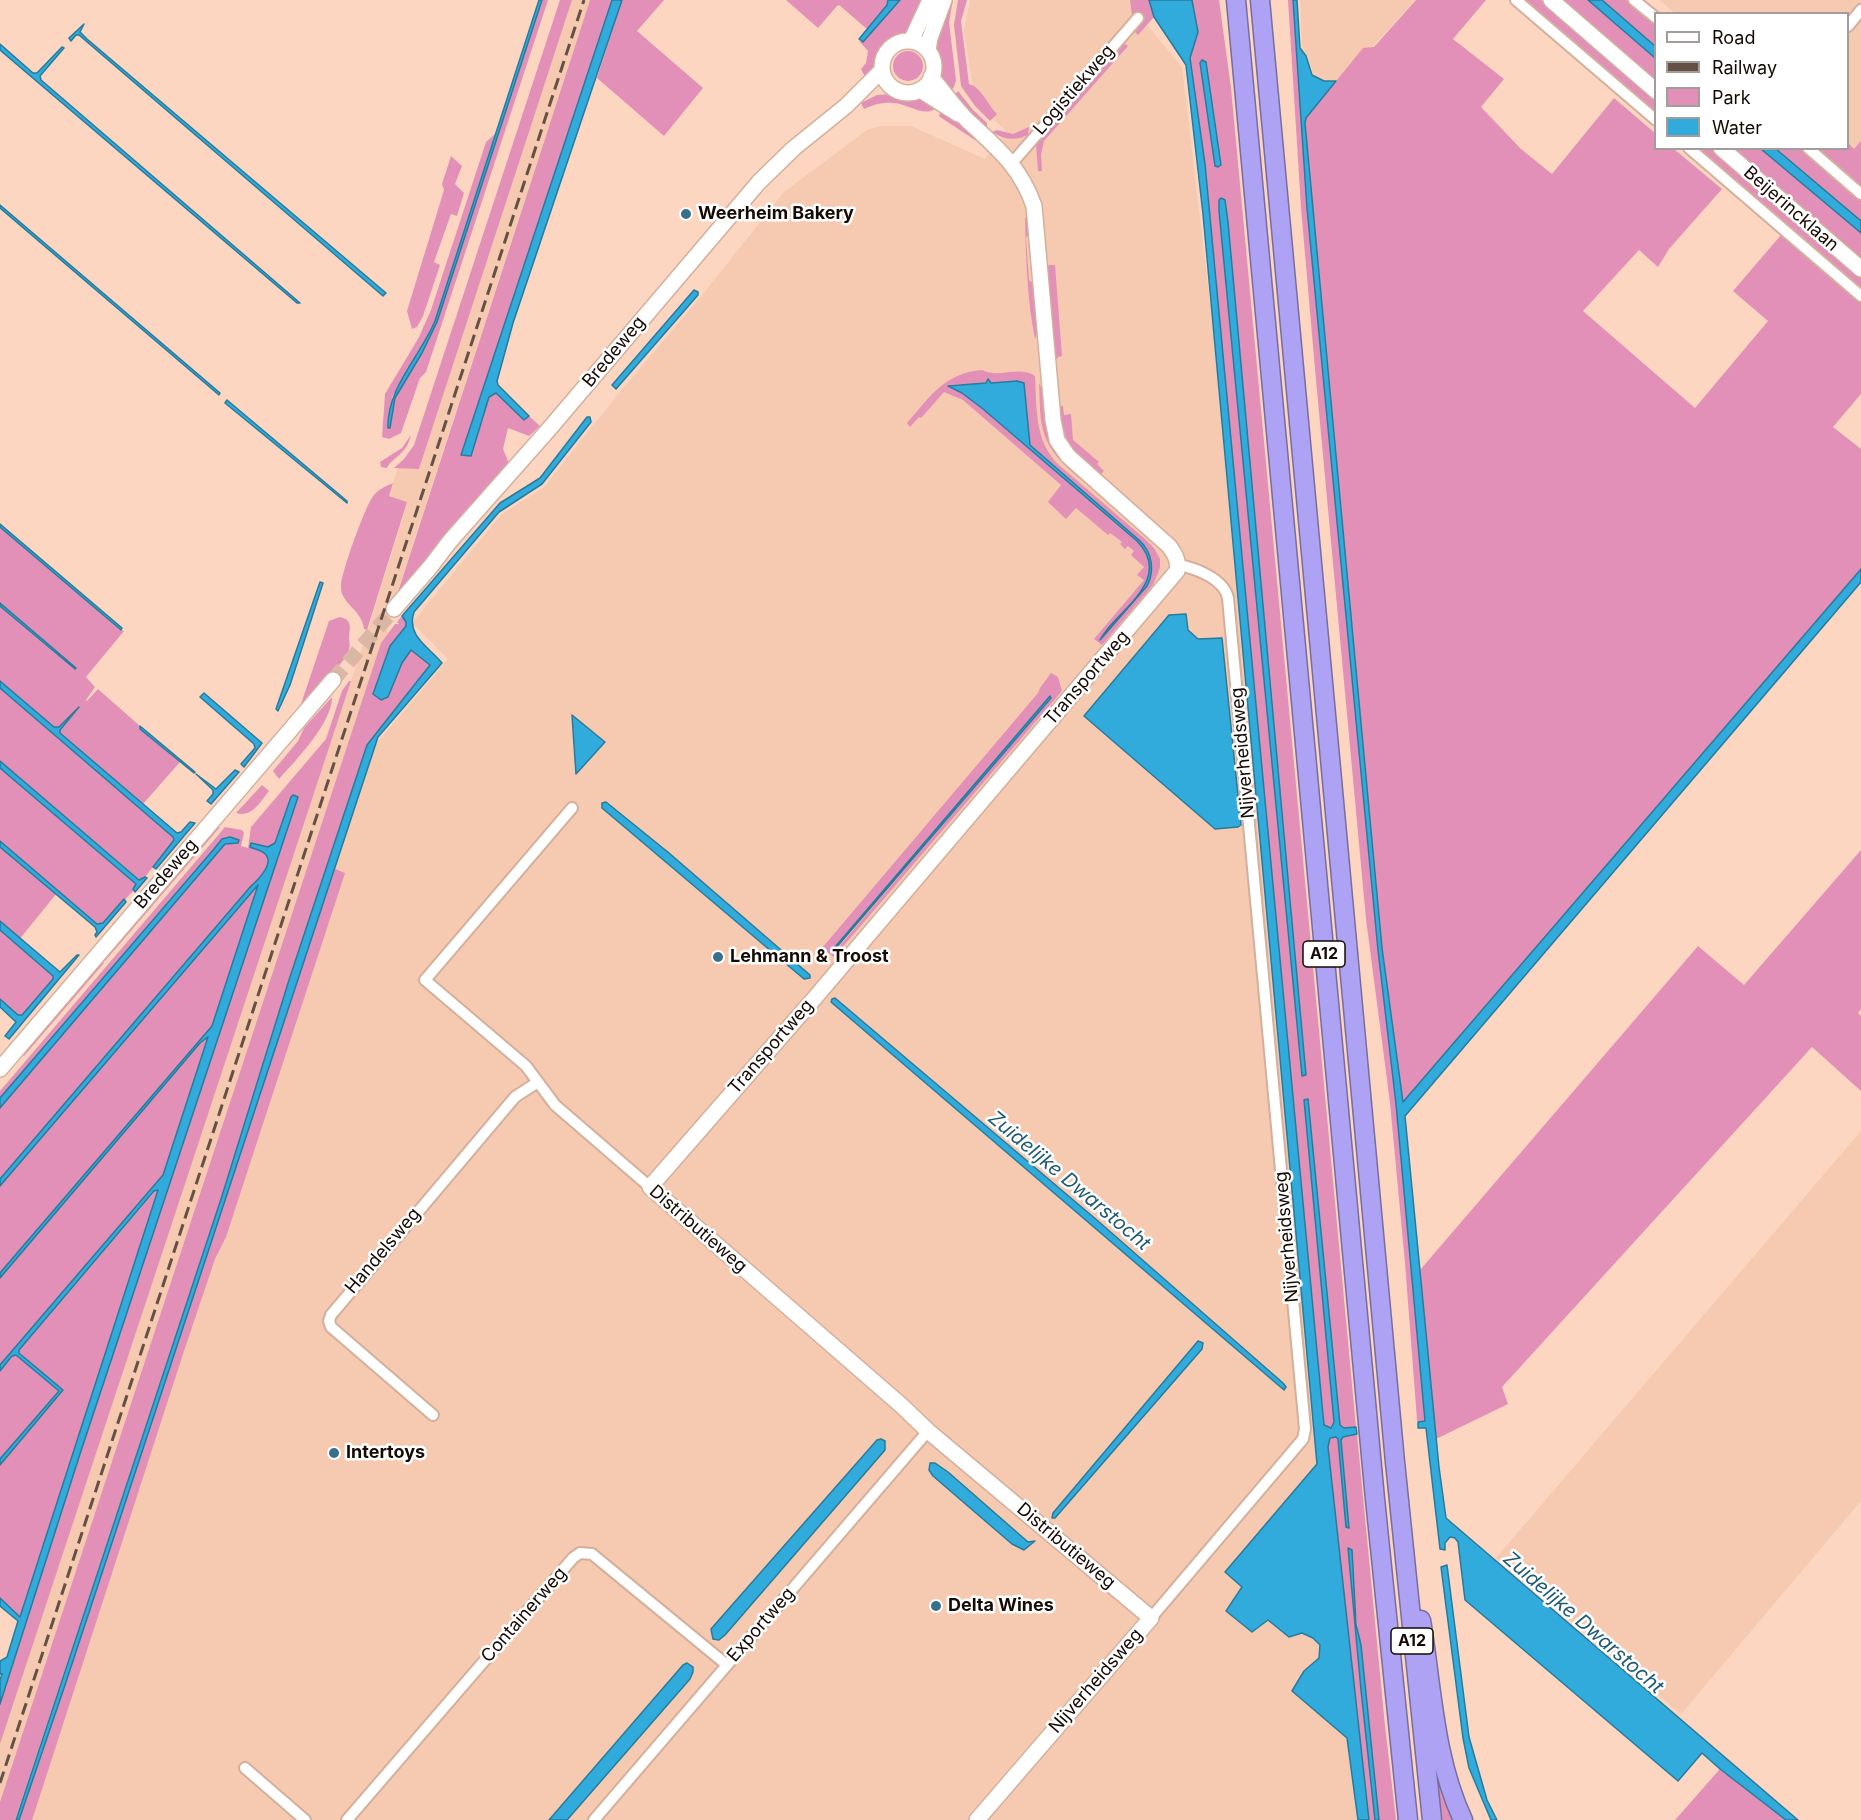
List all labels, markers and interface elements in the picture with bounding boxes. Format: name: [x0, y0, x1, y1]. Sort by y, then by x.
legend: [1654, 12, 1849, 150]
text: Road: [1712, 27, 1755, 48]
street label: Logistiekweg: [1029, 40, 1119, 140]
text: Railway: [1712, 57, 1777, 78]
text: Park: [1712, 87, 1751, 108]
text: Water: [1712, 117, 1762, 138]
street label: Beijerincklaan: [1739, 162, 1843, 256]
place label: Weerheim Bakery: [698, 203, 854, 225]
marker: Weerheim Bakery: [679, 207, 693, 221]
street label: Bredeweg: [578, 312, 650, 392]
street label: Transportweg: [1040, 626, 1134, 730]
street label: Nijverheidsweg: [1227, 687, 1259, 819]
street label: Bredeweg: [130, 835, 202, 913]
road number: A12: [1303, 941, 1345, 967]
place label: Lehmann & Troost: [730, 946, 889, 968]
marker: Lehmann & Troost: [711, 950, 725, 964]
street label: Transportweg: [724, 995, 818, 1099]
water label: Zuidelijke Dwarstocht: [983, 1106, 1155, 1256]
street label: Nijverheidsweg: [1271, 1171, 1303, 1303]
street label: Distributieweg: [645, 1181, 751, 1277]
street label: Handelsweg: [341, 1204, 425, 1298]
place label: Intertoys: [346, 1442, 425, 1464]
marker: Intertoys: [327, 1446, 341, 1460]
street label: Distributieweg: [1012, 1498, 1120, 1594]
water label: Zuidelijke Dwarstocht: [1498, 1547, 1668, 1699]
street label: Containerweg: [477, 1563, 571, 1667]
street label: Exportweg: [723, 1583, 799, 1667]
place label: Delta Wines: [948, 1595, 1054, 1617]
marker: Delta Wines: [929, 1599, 943, 1613]
street label: Nijverheidsweg: [1045, 1624, 1147, 1738]
road number: A12: [1391, 1628, 1433, 1654]

